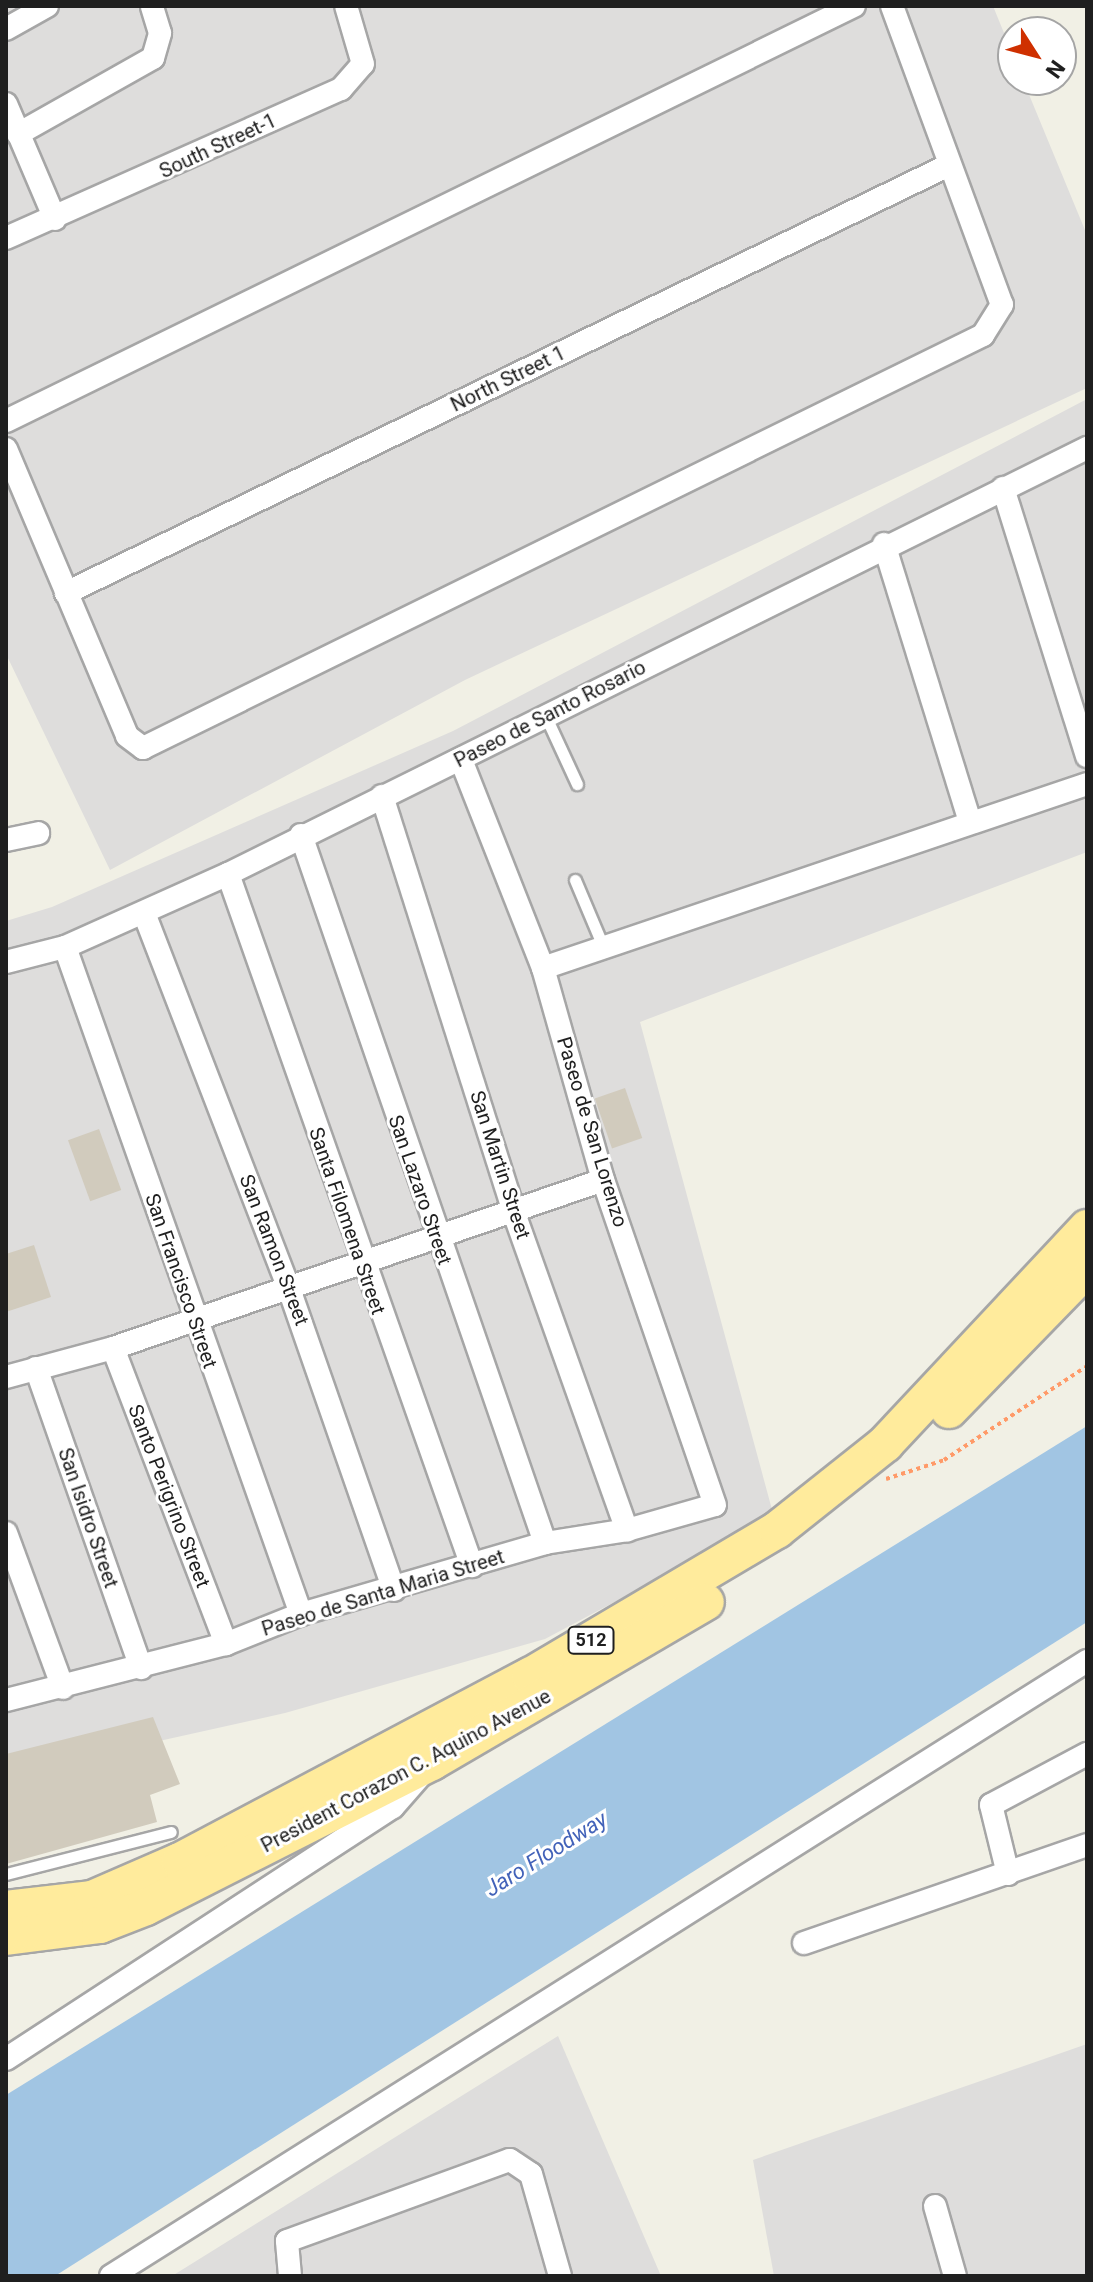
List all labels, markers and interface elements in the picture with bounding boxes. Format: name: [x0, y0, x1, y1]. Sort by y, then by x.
north arrow: [997, 16, 1077, 96]
text: N: [1041, 56, 1070, 83]
street label: South Street-1: [156, 108, 280, 184]
street label: North Street 1: [447, 341, 569, 417]
street label: Paseo de Santo Rosario: [450, 655, 650, 773]
street label: Paseo de San Lorenzo: [552, 1034, 632, 1230]
street label: San Martin Street: [465, 1088, 535, 1242]
street label: San Lazaro Street: [383, 1112, 457, 1268]
street label: Santa Filomena Street: [304, 1124, 390, 1318]
street label: San Ramon Street: [234, 1171, 314, 1329]
street label: San Francisco Street: [140, 1191, 222, 1371]
street label: Santo Perigrino Street: [123, 1401, 215, 1591]
street label: San Isidro Street: [53, 1445, 123, 1591]
street label: Paseo de Santa Maria Street: [259, 1545, 507, 1641]
road number: 512: [567, 1626, 615, 1654]
street label: President Corazon C. Aquino Avenue: [257, 1684, 555, 1858]
water label: Jaro Floodway: [480, 1806, 612, 1902]

